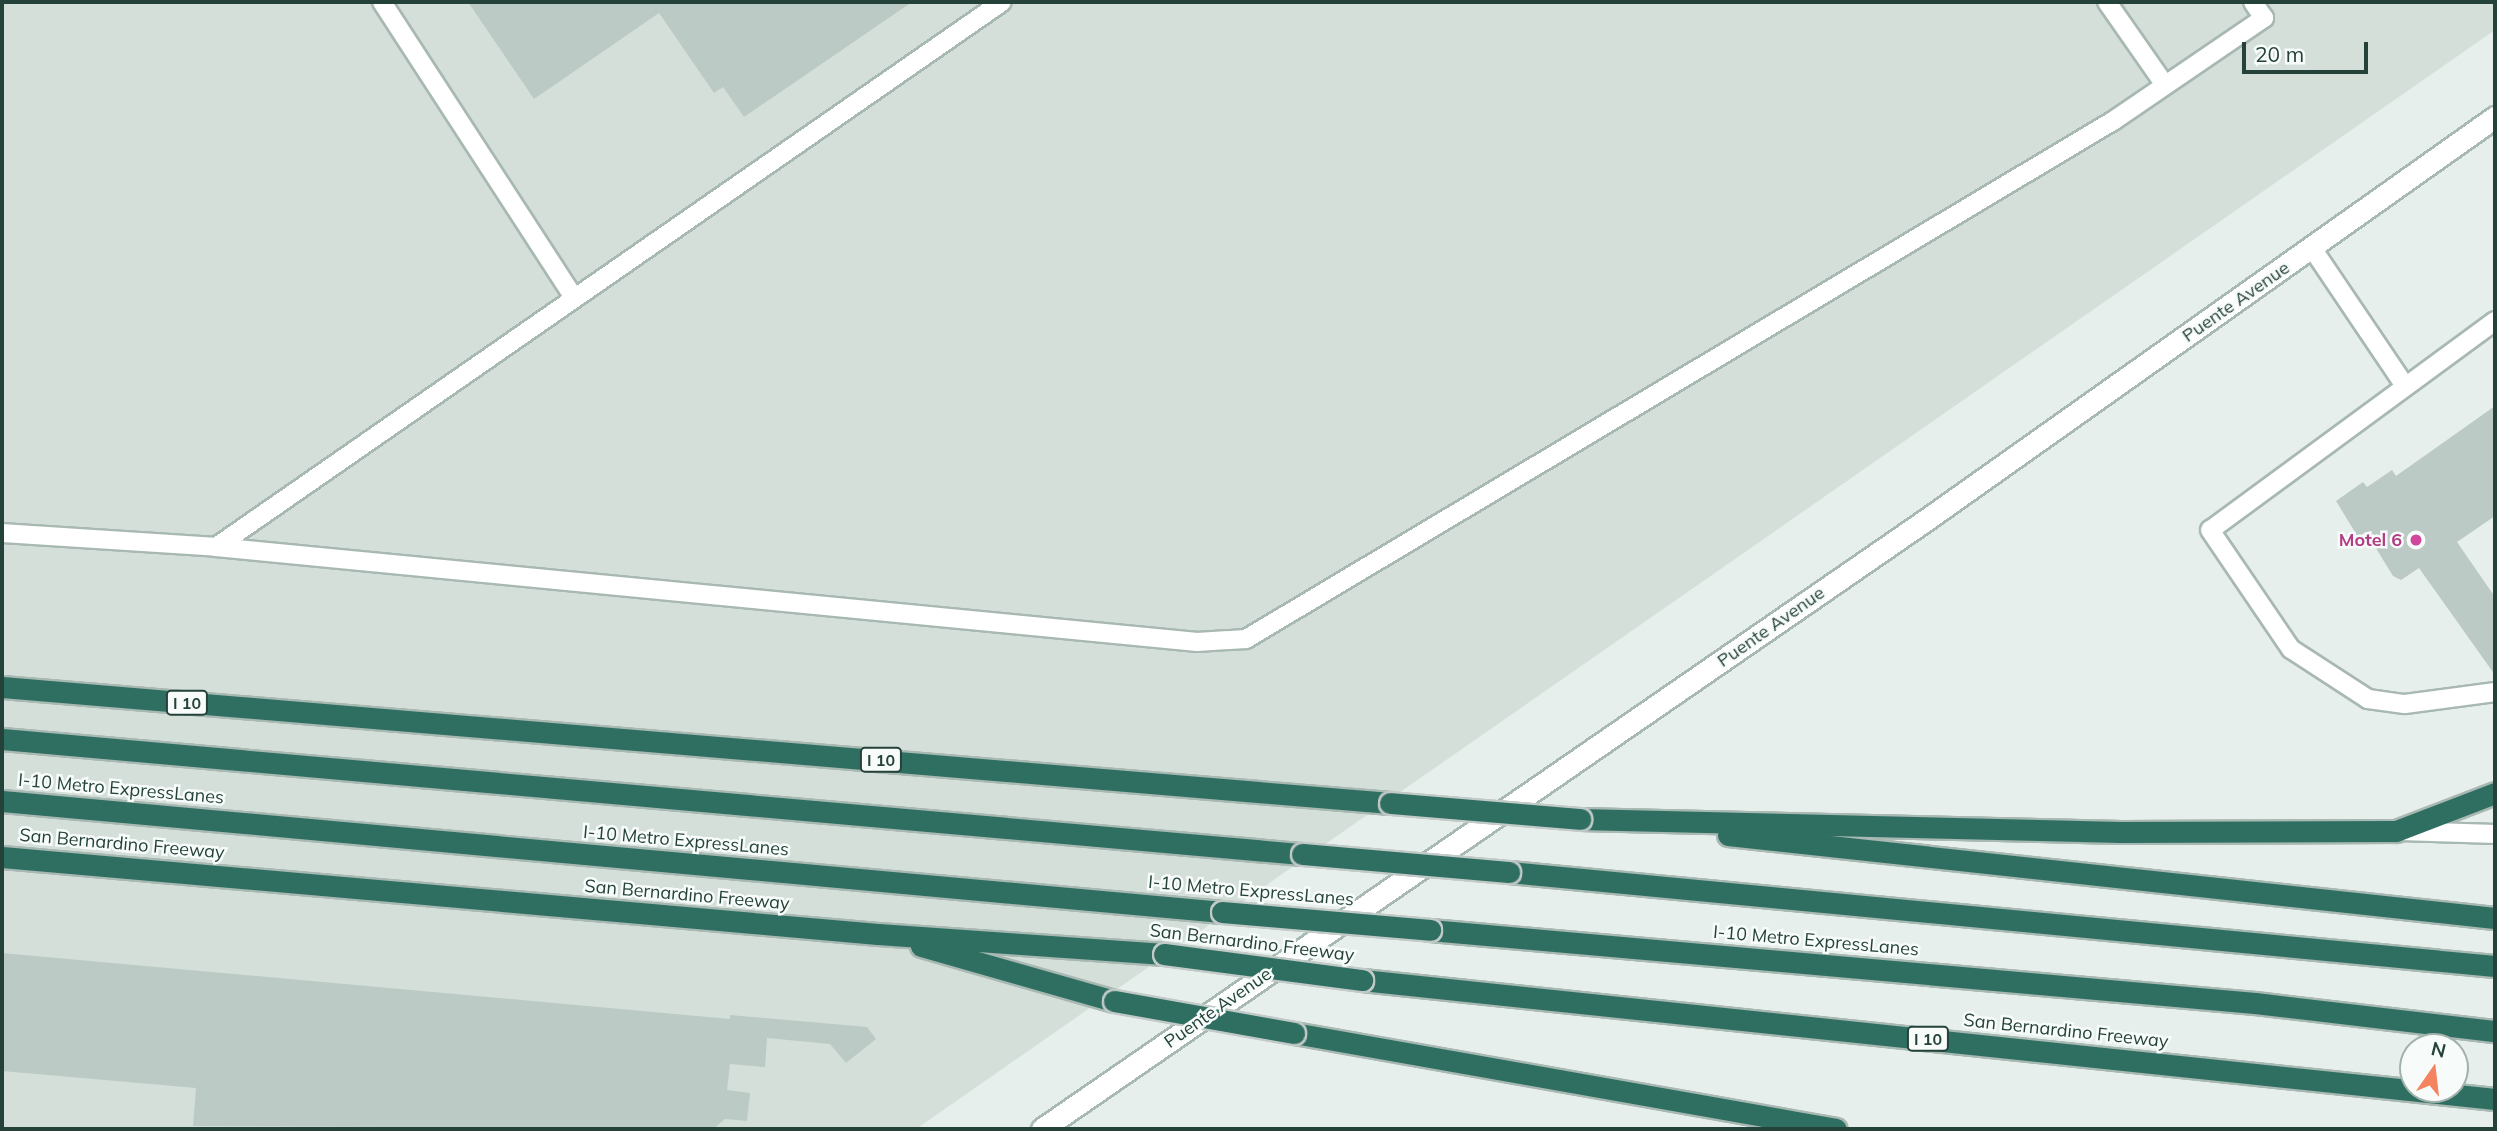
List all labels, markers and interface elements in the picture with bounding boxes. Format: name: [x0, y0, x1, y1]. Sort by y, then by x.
scale bar: [2245, 28, 2371, 72]
text: 20 m: [2255, 41, 2304, 67]
street label: Puente Avenue: [2178, 257, 2294, 347]
place label: Motel 6: [2339, 529, 2402, 551]
marker: Motel 6: [2408, 532, 2424, 548]
street label: Puente Avenue: [1713, 582, 1829, 672]
road number: I 10: [164, 690, 210, 716]
road number: I 10: [858, 748, 904, 772]
street label: I-10 Metro ExpressLanes: [17, 769, 225, 809]
street label: I-10 Metro ExpressLanes: [582, 821, 790, 861]
street label: San Bernardino Freeway: [19, 824, 225, 864]
street label: I-10 Metro ExpressLanes: [1147, 871, 1355, 911]
street label: San Bernardino Freeway: [584, 875, 790, 915]
street label: San Bernardino Freeway: [1149, 920, 1355, 966]
street label: I-10 Metro ExpressLanes: [1712, 921, 1920, 961]
street label: Puente Avenue: [1160, 963, 1276, 1053]
street label: San Bernardino Freeway: [1963, 1010, 2169, 1052]
road number: I 10: [1905, 1026, 1951, 1051]
north arrow: [2399, 1033, 2469, 1103]
text: N: [2429, 1036, 2448, 1063]

